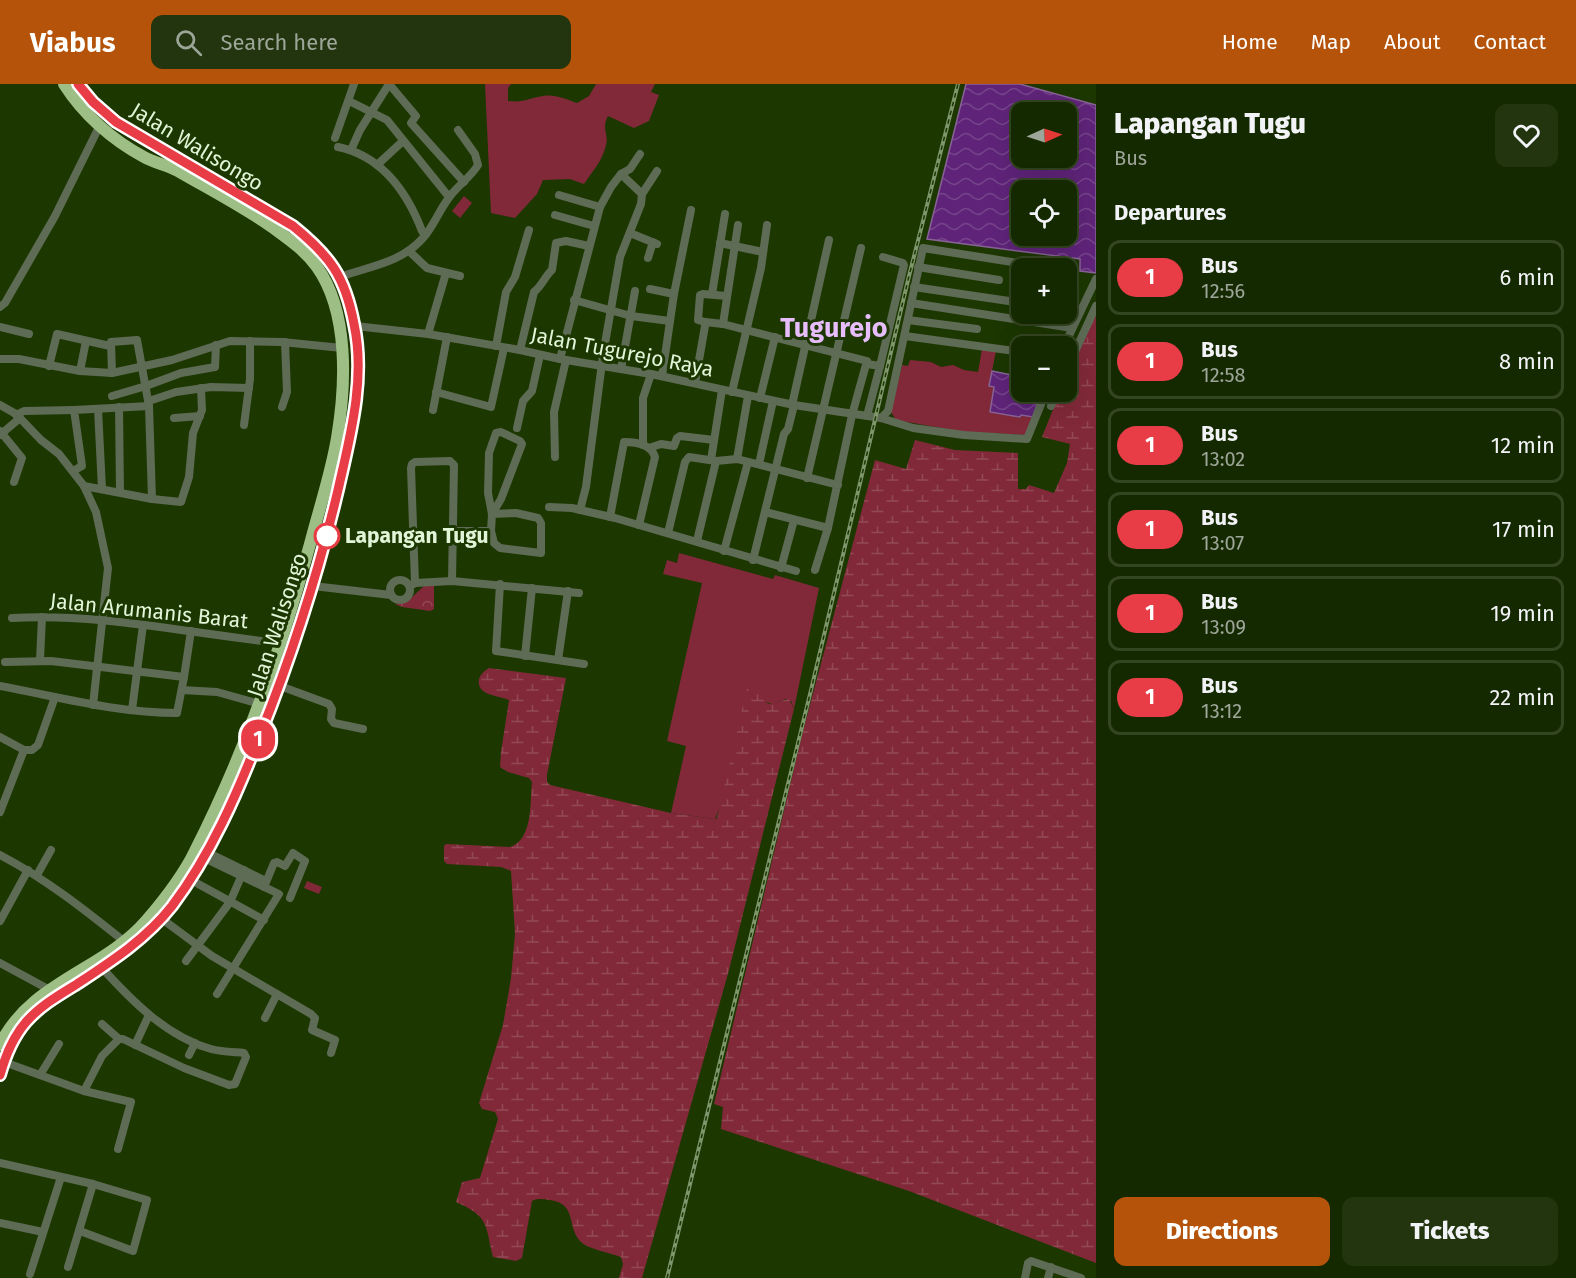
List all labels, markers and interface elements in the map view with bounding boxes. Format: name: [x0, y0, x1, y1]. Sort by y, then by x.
search box: [151, 15, 571, 69]
text: Viabus: [30, 26, 115, 59]
icon: search: [172, 26, 205, 59]
text: Search here: [220, 29, 338, 56]
text: Home: [1222, 29, 1278, 55]
text: Map: [1311, 29, 1351, 55]
text: About: [1384, 29, 1441, 55]
text: Contact: [1474, 29, 1546, 55]
street label: Jalan Walisongo: [126, 97, 268, 197]
north arrow: [1011, 102, 1077, 168]
map controls: [1011, 102, 1077, 402]
button: heart: [1495, 104, 1558, 167]
text: Lapangan Tugu: [1114, 107, 1306, 140]
text: Bus: [1114, 146, 1147, 170]
button: locate: [1011, 180, 1077, 246]
text: Departures: [1114, 199, 1226, 226]
text: Bus: [1201, 252, 1238, 279]
button: +: [1011, 258, 1077, 324]
text: 1: [1145, 264, 1155, 290]
text: 6 min: [1499, 264, 1555, 291]
text: 12:56: [1201, 279, 1245, 303]
district label: Tugurejo: [780, 312, 888, 344]
street label: Jalan Tugurejo Raya: [528, 322, 716, 382]
button: −: [1011, 336, 1077, 402]
text: Bus: [1201, 336, 1238, 363]
text: 1: [1145, 348, 1155, 374]
text: 8 min: [1499, 348, 1555, 375]
text: 12:58: [1201, 363, 1245, 387]
text: Bus: [1201, 420, 1238, 447]
text: 1: [1145, 432, 1155, 458]
text: 12 min: [1491, 432, 1555, 459]
text: 13:02: [1201, 447, 1245, 471]
text: Bus: [1201, 504, 1238, 531]
text: 1: [1145, 516, 1155, 542]
text: 17 min: [1492, 516, 1555, 543]
marker: Lapangan Tugu: [314, 523, 340, 549]
place label: Lapangan Tugu: [345, 523, 489, 549]
text: 13:07: [1201, 531, 1244, 555]
street label: Jalan Walisongo: [241, 550, 313, 700]
street label: Jalan Arumanis Barat: [49, 588, 250, 634]
text: Bus: [1201, 588, 1238, 615]
text: 1: [1145, 600, 1155, 626]
text: 19 min: [1490, 600, 1555, 627]
text: 13:09: [1201, 615, 1246, 639]
text: Bus: [1201, 672, 1238, 699]
text: 1: [1145, 684, 1155, 710]
text: 22 min: [1489, 684, 1555, 711]
text: 13:12: [1201, 699, 1242, 723]
line badge: 1: [238, 720, 278, 758]
text: 1: [253, 726, 263, 752]
button: Directions: [1114, 1197, 1330, 1266]
button: Tickets: [1342, 1197, 1558, 1266]

